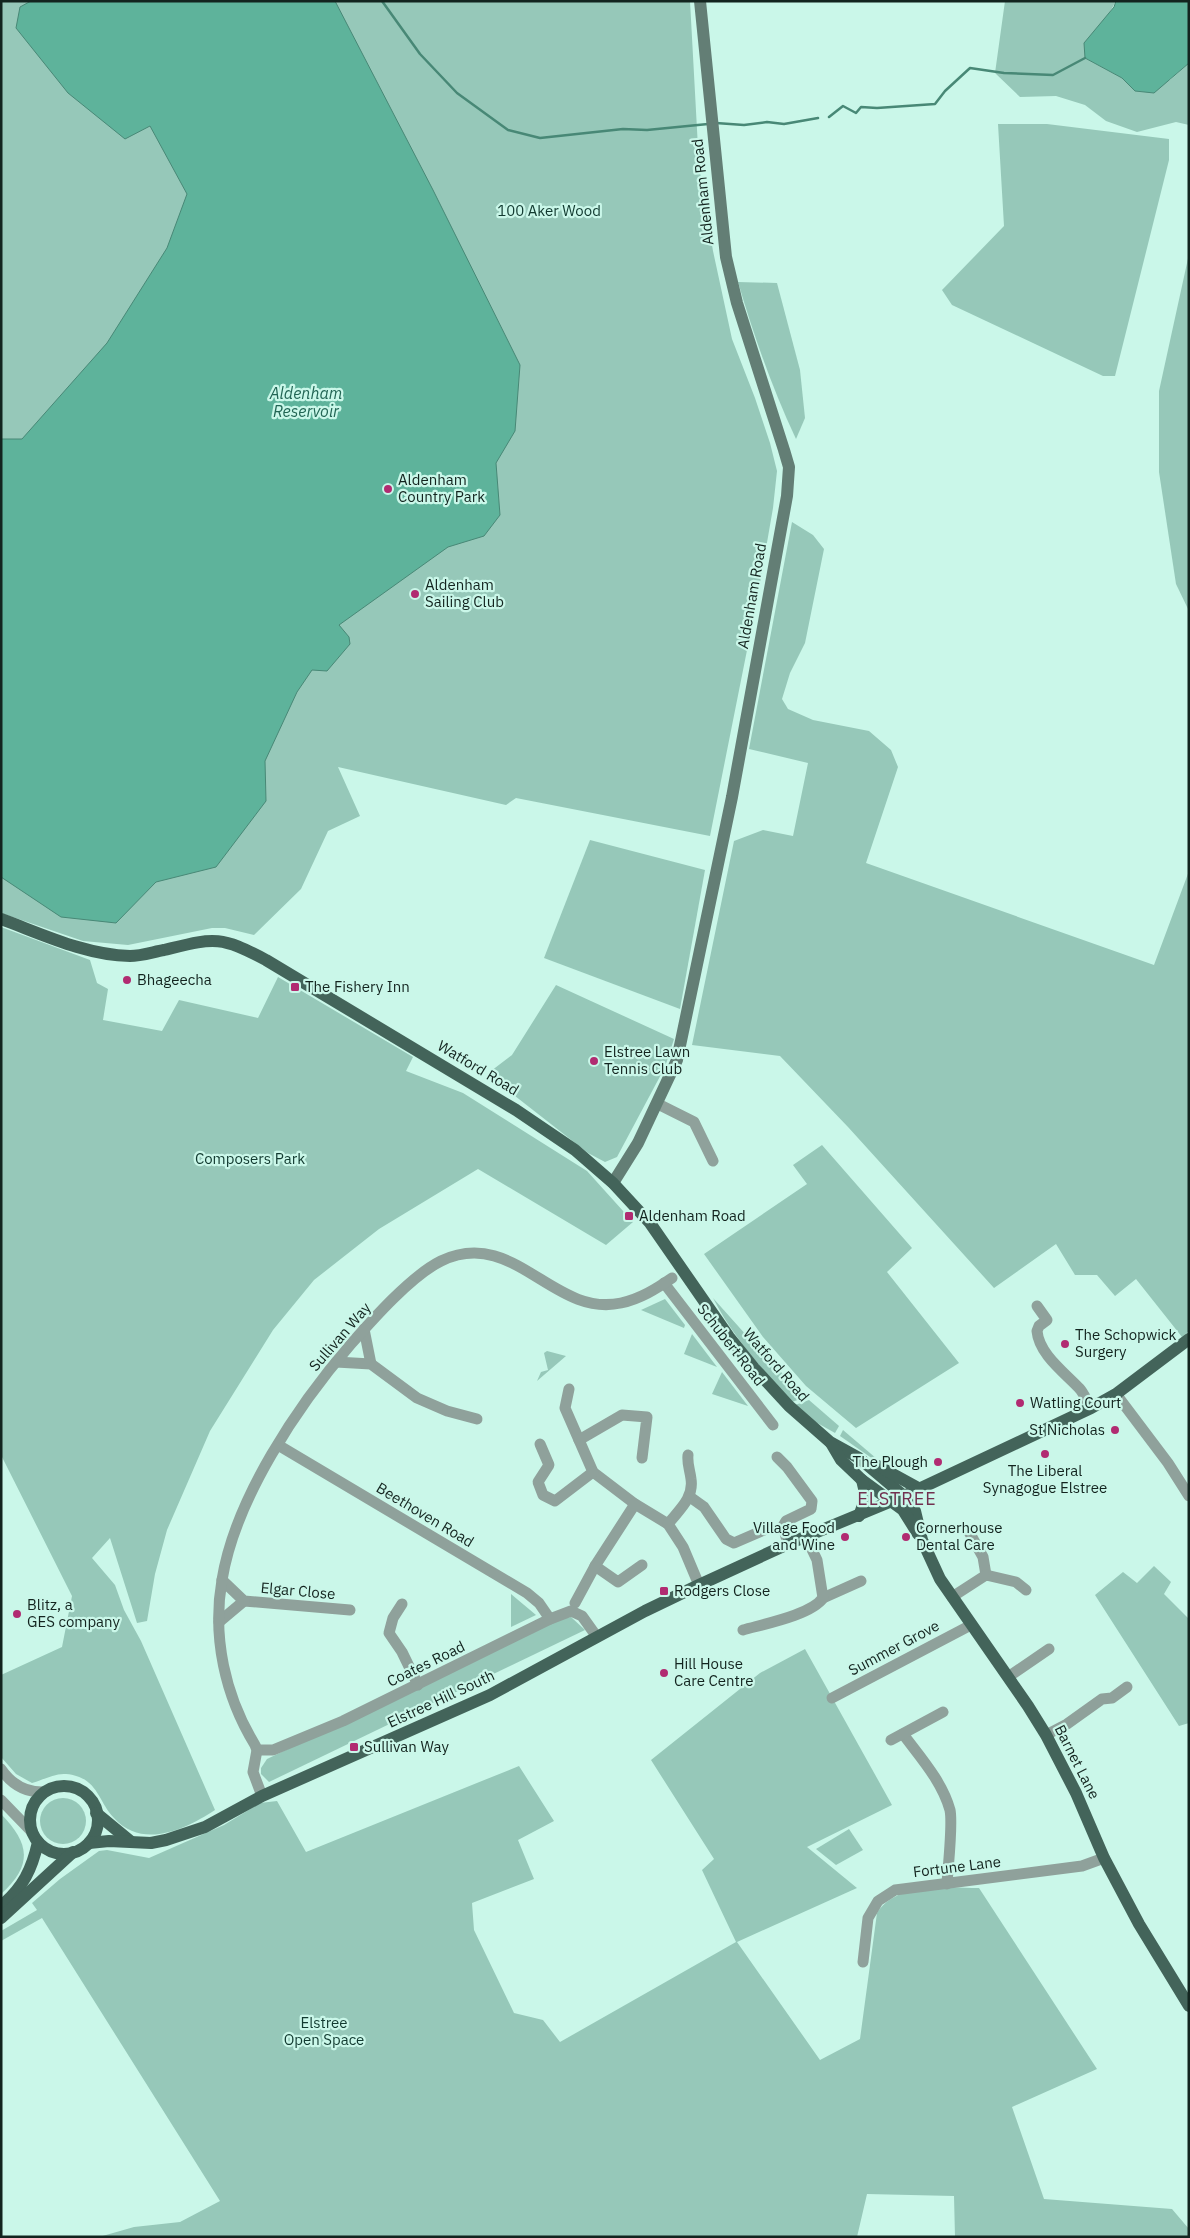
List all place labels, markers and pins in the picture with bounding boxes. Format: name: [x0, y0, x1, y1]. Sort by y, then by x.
place label: Aldenham Country Park: [398, 470, 485, 506]
marker: Aldenham Country Park: [382, 483, 394, 495]
place label: Aldenham Sailing Club: [425, 575, 504, 611]
marker: Aldenham Sailing Club: [409, 588, 421, 600]
place label: Bhageecha: [137, 970, 212, 989]
marker: Bhageecha: [121, 974, 133, 986]
place label: The Fishery Inn: [305, 977, 410, 996]
marker: The Fishery Inn: [289, 981, 301, 993]
place label: Elstree Lawn Tennis Club: [604, 1042, 690, 1078]
marker: Elstree Lawn Tennis Club: [588, 1055, 600, 1067]
place label: Aldenham Road: [639, 1206, 746, 1225]
marker: Aldenham Road: [623, 1210, 635, 1222]
place label: The Schopwick Surgery: [1075, 1325, 1176, 1361]
marker: The Schopwick Surgery: [1059, 1338, 1071, 1350]
place label: Watling Court: [1030, 1393, 1121, 1412]
marker: Watling Court: [1014, 1397, 1026, 1409]
place label: St Nicholas: [1029, 1420, 1105, 1439]
marker: St Nicholas: [1109, 1424, 1121, 1436]
marker: The Liberal Synagogue Elstree: [1039, 1448, 1051, 1460]
place label: The Plough: [853, 1452, 928, 1471]
marker: The Plough: [932, 1456, 944, 1468]
place label: The Liberal Synagogue Elstree: [983, 1461, 1107, 1497]
place label: Village Food and Wine: [753, 1518, 835, 1554]
place label: Cornerhouse Dental Care: [916, 1518, 1002, 1554]
marker: Village Food and Wine: [839, 1531, 851, 1543]
marker: Cornerhouse Dental Care: [900, 1531, 912, 1543]
place label: Rodgers Close: [674, 1581, 770, 1600]
marker: Rodgers Close: [658, 1585, 670, 1597]
place label: Blitz, a GES company: [27, 1595, 120, 1631]
marker: Blitz, a GES company: [11, 1608, 23, 1620]
place label: Hill House Care Centre: [674, 1654, 754, 1690]
marker: Hill House Care Centre: [658, 1667, 670, 1679]
place label: Sullivan Way: [364, 1737, 450, 1756]
marker: Sullivan Way: [348, 1741, 360, 1753]

